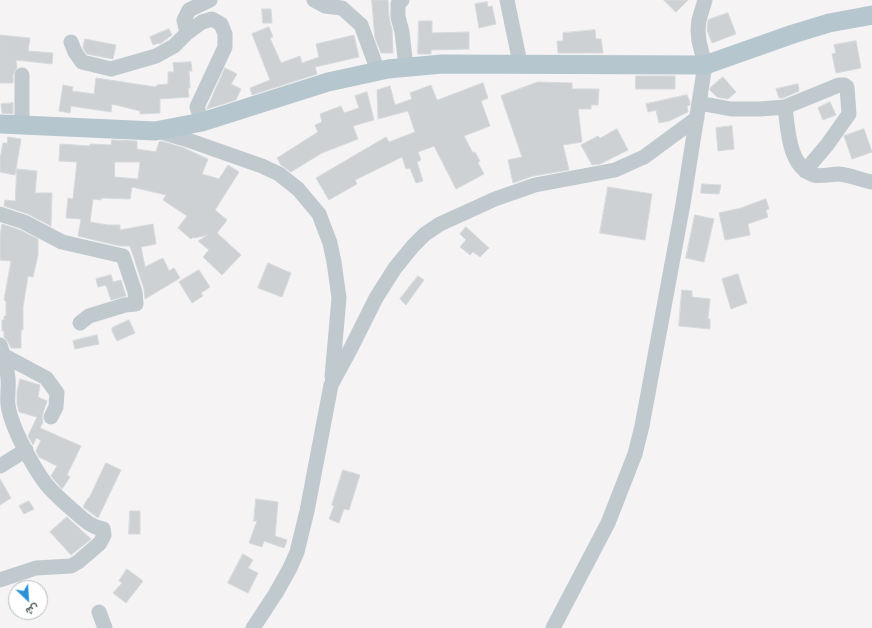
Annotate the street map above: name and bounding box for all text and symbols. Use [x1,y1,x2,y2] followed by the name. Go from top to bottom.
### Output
[8,580,48,620] north arrow
[24,601,42,619] text: ش

